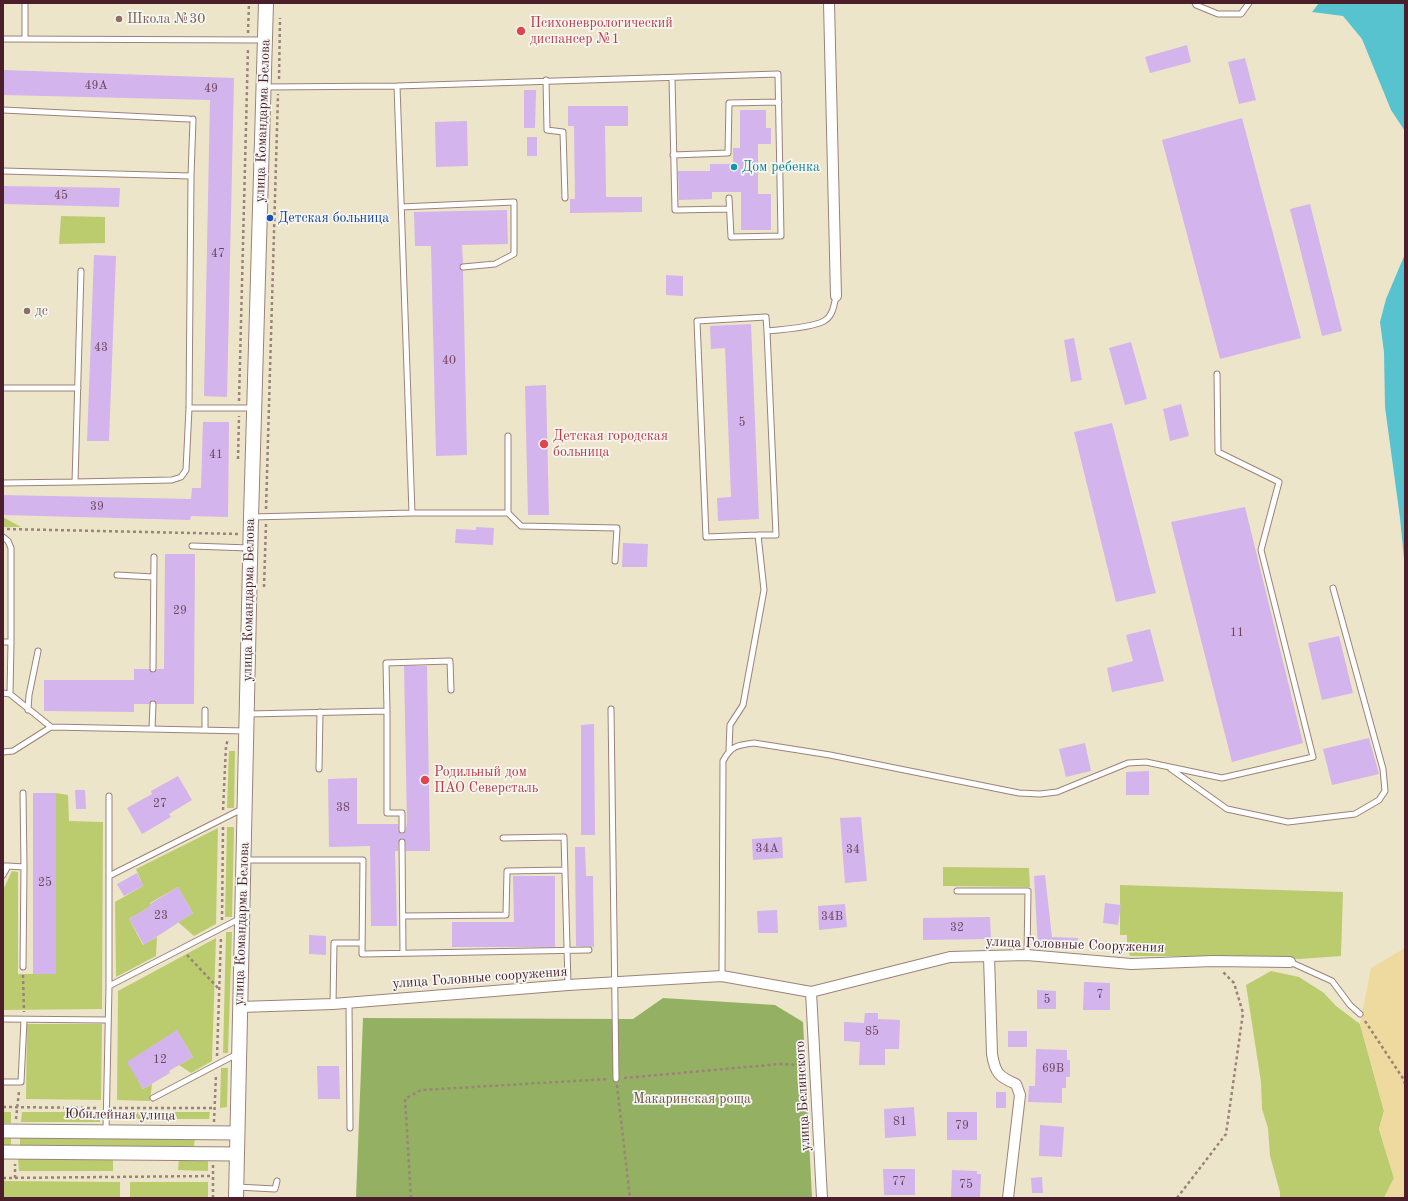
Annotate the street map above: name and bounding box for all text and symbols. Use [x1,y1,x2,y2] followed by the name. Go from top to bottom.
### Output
[127,11,205,27] place label: Школа №30
[114,14,124,24] marker: Школа №30
[530,15,673,48] place label: Психоневрологический диспансер №1
[515,25,527,37] marker: Психоневрологический диспансер №1
[252,39,274,203] street label: улица Командарма Белова
[84,79,108,93] house number: 49А
[204,82,218,96] house number: 49
[742,159,820,175] place label: Дом ребенка
[729,162,739,172] marker: Дом ребенка
[54,189,68,203] house number: 45
[278,210,389,226] place label: Детская больница
[265,213,275,223] marker: Детская больница
[211,247,225,261] house number: 47
[35,303,48,319] place label: дс
[22,306,32,316] marker: дс
[94,341,108,355] house number: 43
[442,354,456,368] house number: 40
[739,416,745,430] house number: 5
[553,428,668,460] place label: Детская городская больница
[538,438,550,450] marker: Детская городская больница
[209,448,223,462] house number: 41
[90,500,104,514] house number: 39
[239,518,259,682] street label: улица Командарма Белова
[173,604,187,618] house number: 29
[1230,626,1244,640] house number: 11
[434,764,538,796] place label: Родильный дом ПАО Северсталь
[419,774,431,786] marker: Родильный дом ПАО Северсталь
[153,797,167,811] house number: 27
[336,801,350,815] house number: 38
[231,842,253,1006] street label: улица Командарма Белова
[755,842,779,856] house number: 34А
[846,843,860,857] house number: 34
[38,876,52,890] house number: 25
[154,909,168,923] house number: 23
[821,910,843,924] house number: 34В
[950,921,964,935] house number: 32
[985,933,1165,957] street label: улица Головные Сооружения
[392,963,568,993] street label: улица Головные сооружения
[1097,988,1103,1002] house number: 7
[1044,993,1050,1007] house number: 5
[865,1025,879,1039] house number: 85
[792,1040,814,1152] street label: улица Белинского
[153,1053,167,1067] house number: 12
[1042,1062,1064,1076] house number: 69В
[633,1091,751,1107] park label: Макаринская роща
[64,1106,176,1124] street label: Юбилейная улица
[893,1115,907,1129] house number: 81
[955,1119,969,1133] house number: 79
[892,1175,906,1189] house number: 77
[959,1178,973,1192] house number: 75

